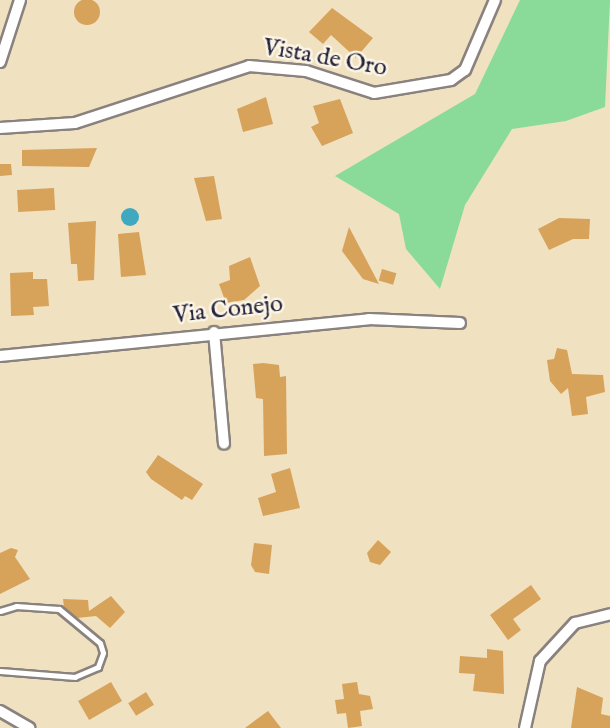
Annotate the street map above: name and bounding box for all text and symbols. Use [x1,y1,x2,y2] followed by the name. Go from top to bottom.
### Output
[261,33,389,83] street label: Vista de Oro
[172,290,284,330] street label: Via Conejo

